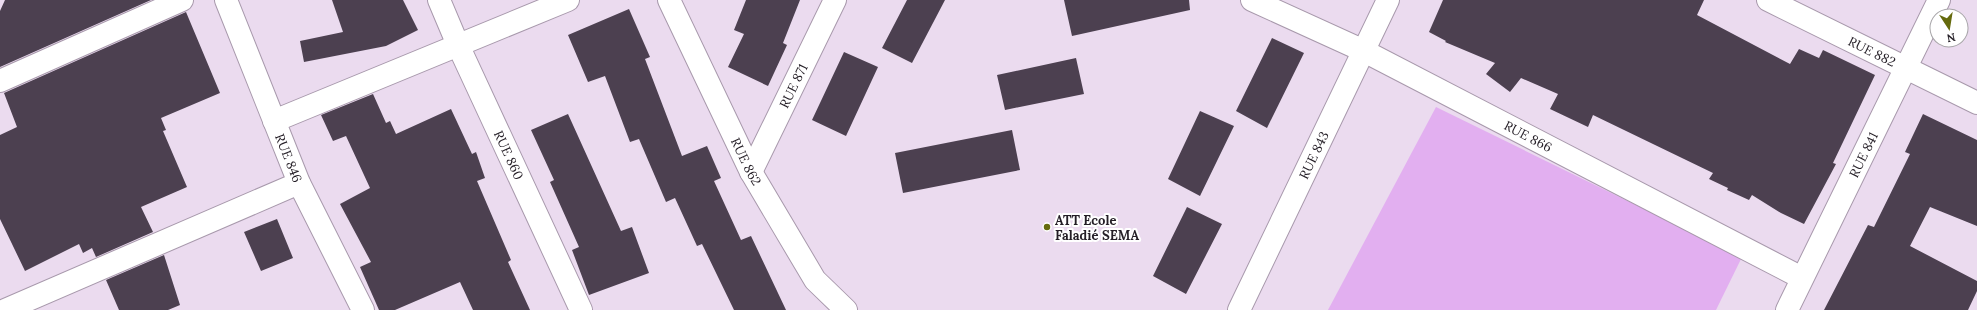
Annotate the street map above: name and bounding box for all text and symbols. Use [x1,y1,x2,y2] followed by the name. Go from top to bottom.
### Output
[1929,8,1969,48] north arrow
[1945,30,1957,46] text: N
[1845,32,1899,70] street label: RUE 882
[775,60,811,111] street label: RUE 871
[1501,117,1555,156] street label: RUE 866
[490,128,528,182] street label: RUE 860
[1295,128,1332,182] street label: RUE 843
[1845,129,1882,180] street label: RUE 841
[272,131,306,185] street label: RUE 846
[727,135,765,188] street label: RUE 862
[1055,212,1140,244] place label: ATT Ecole Faladié SEMA
[1042,222,1052,232] marker: ATT Ecole Faladié SEMA

